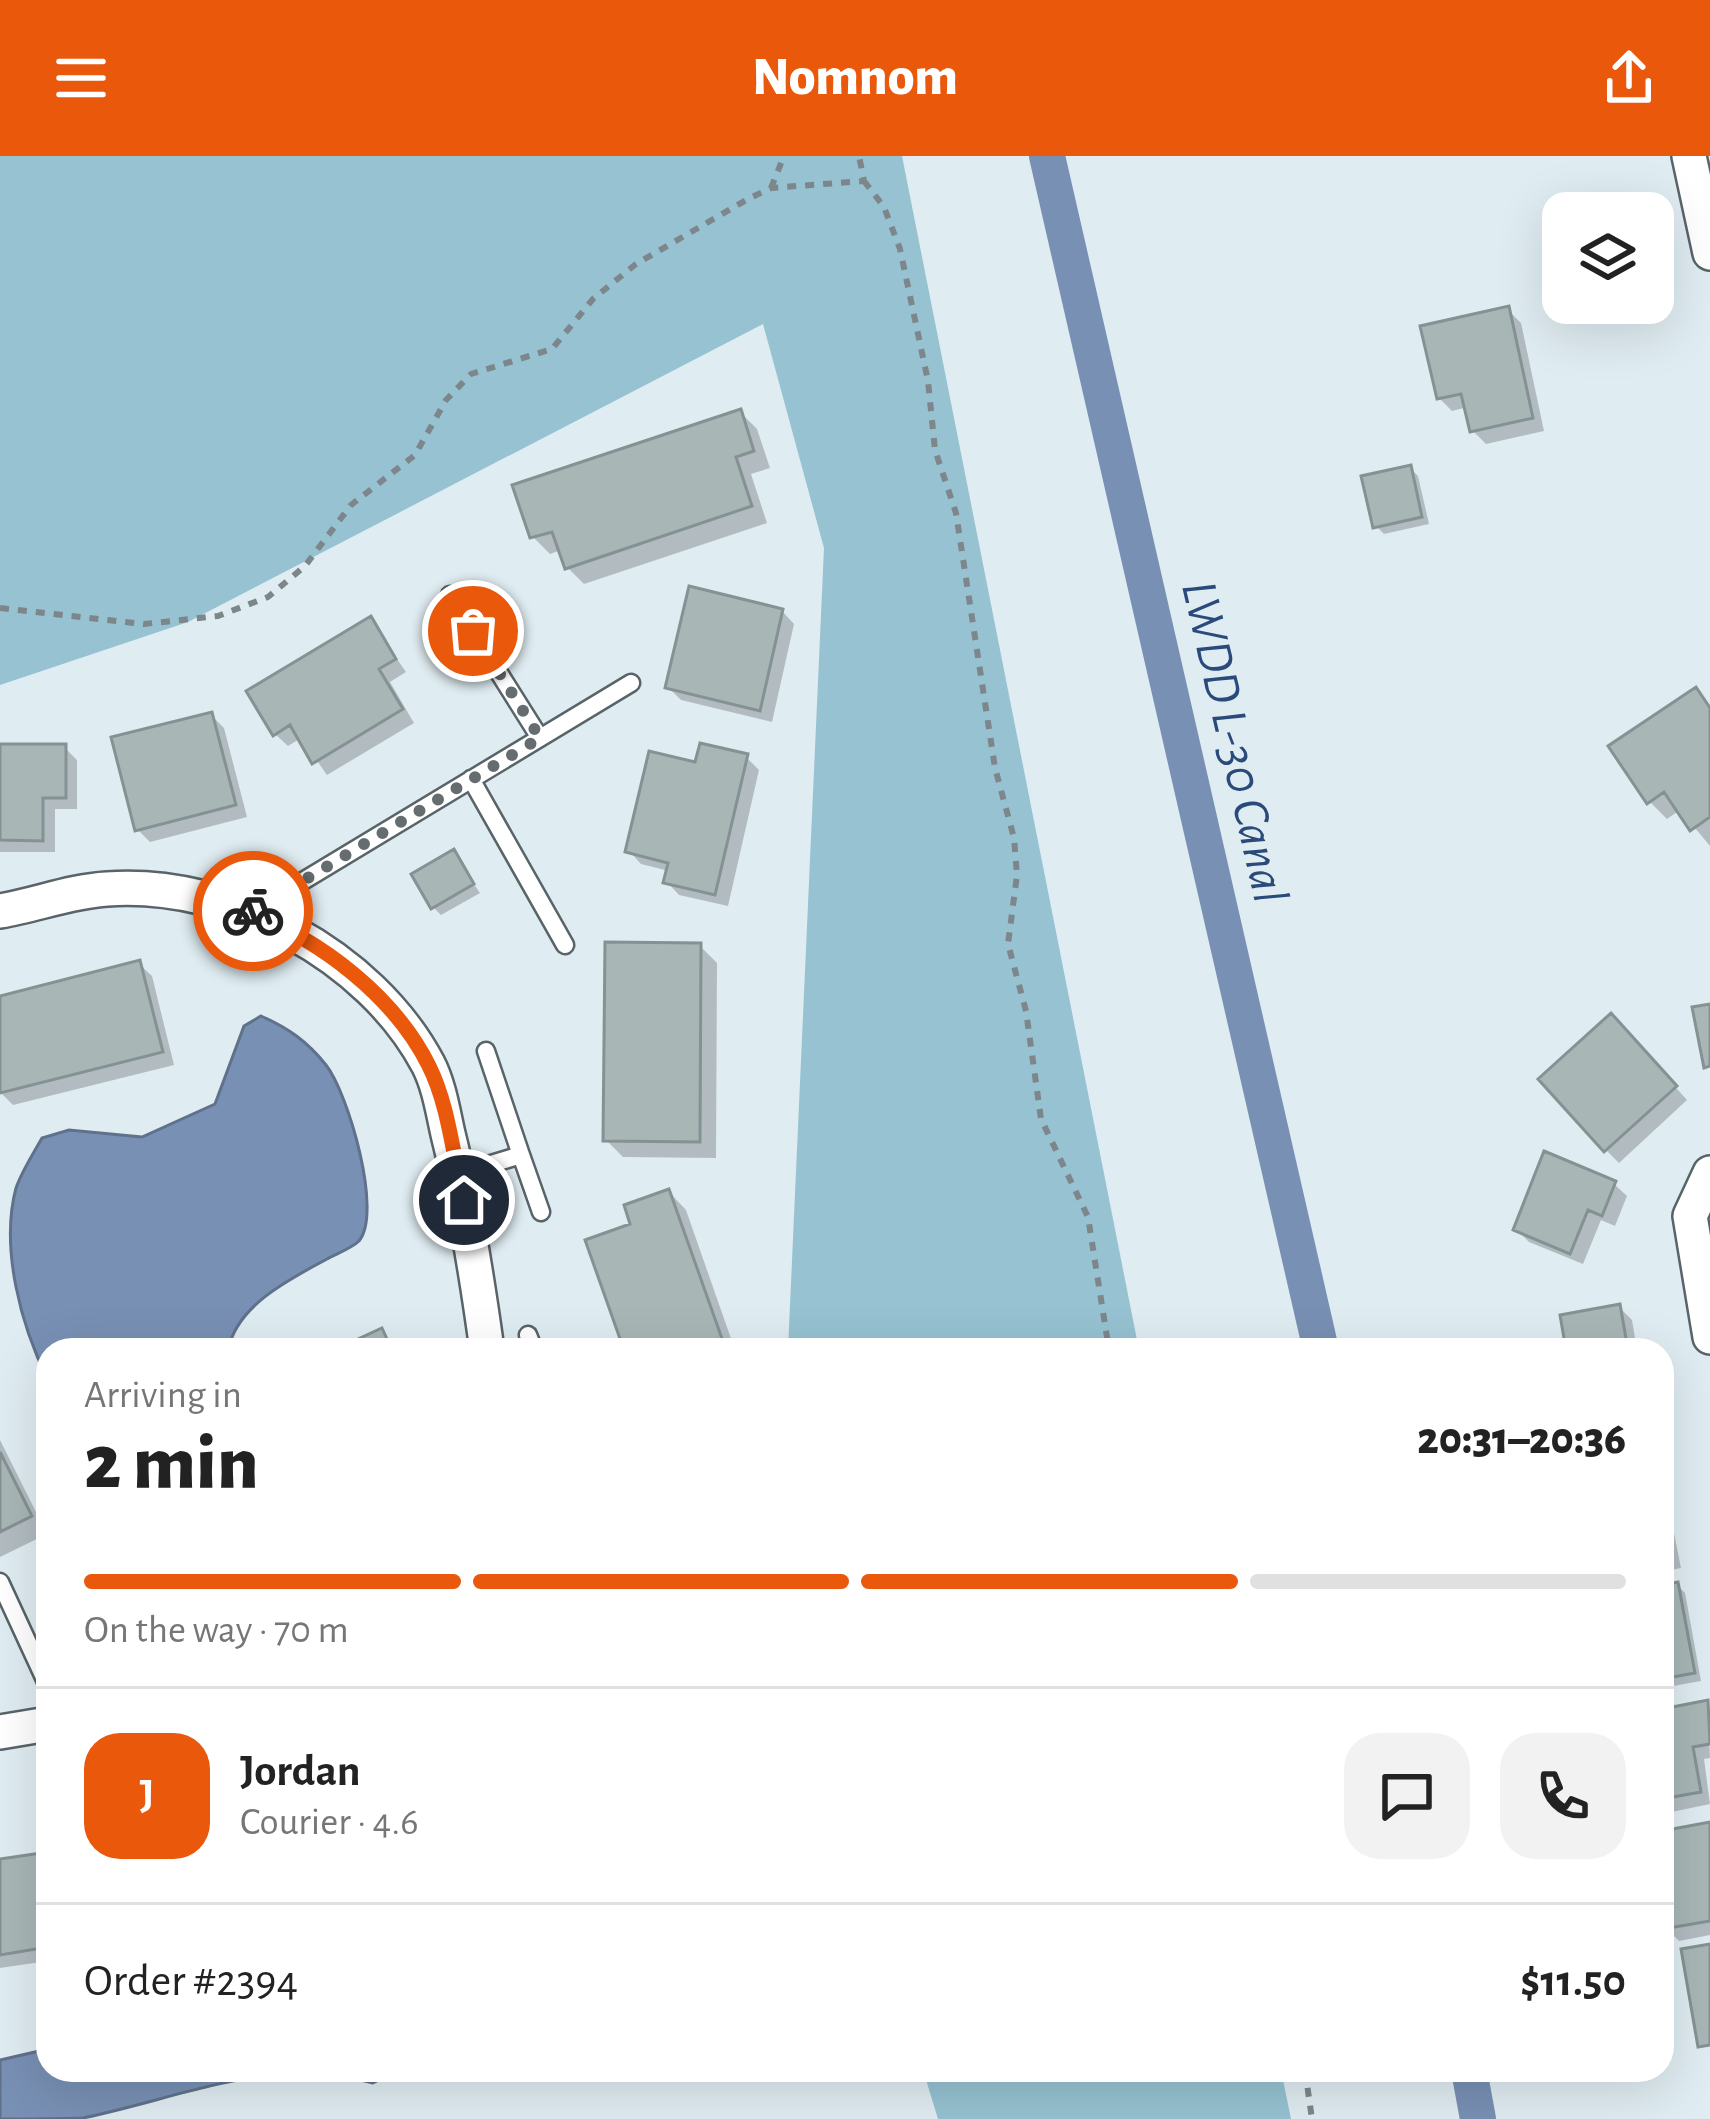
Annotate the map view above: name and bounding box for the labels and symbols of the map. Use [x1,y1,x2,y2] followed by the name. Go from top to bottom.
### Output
[1172,576,1296,908] water label: LWDD L-30 Canal
[422,580,524,682] pin
[193,851,313,971] courier
[413,1149,515,1251] pin

